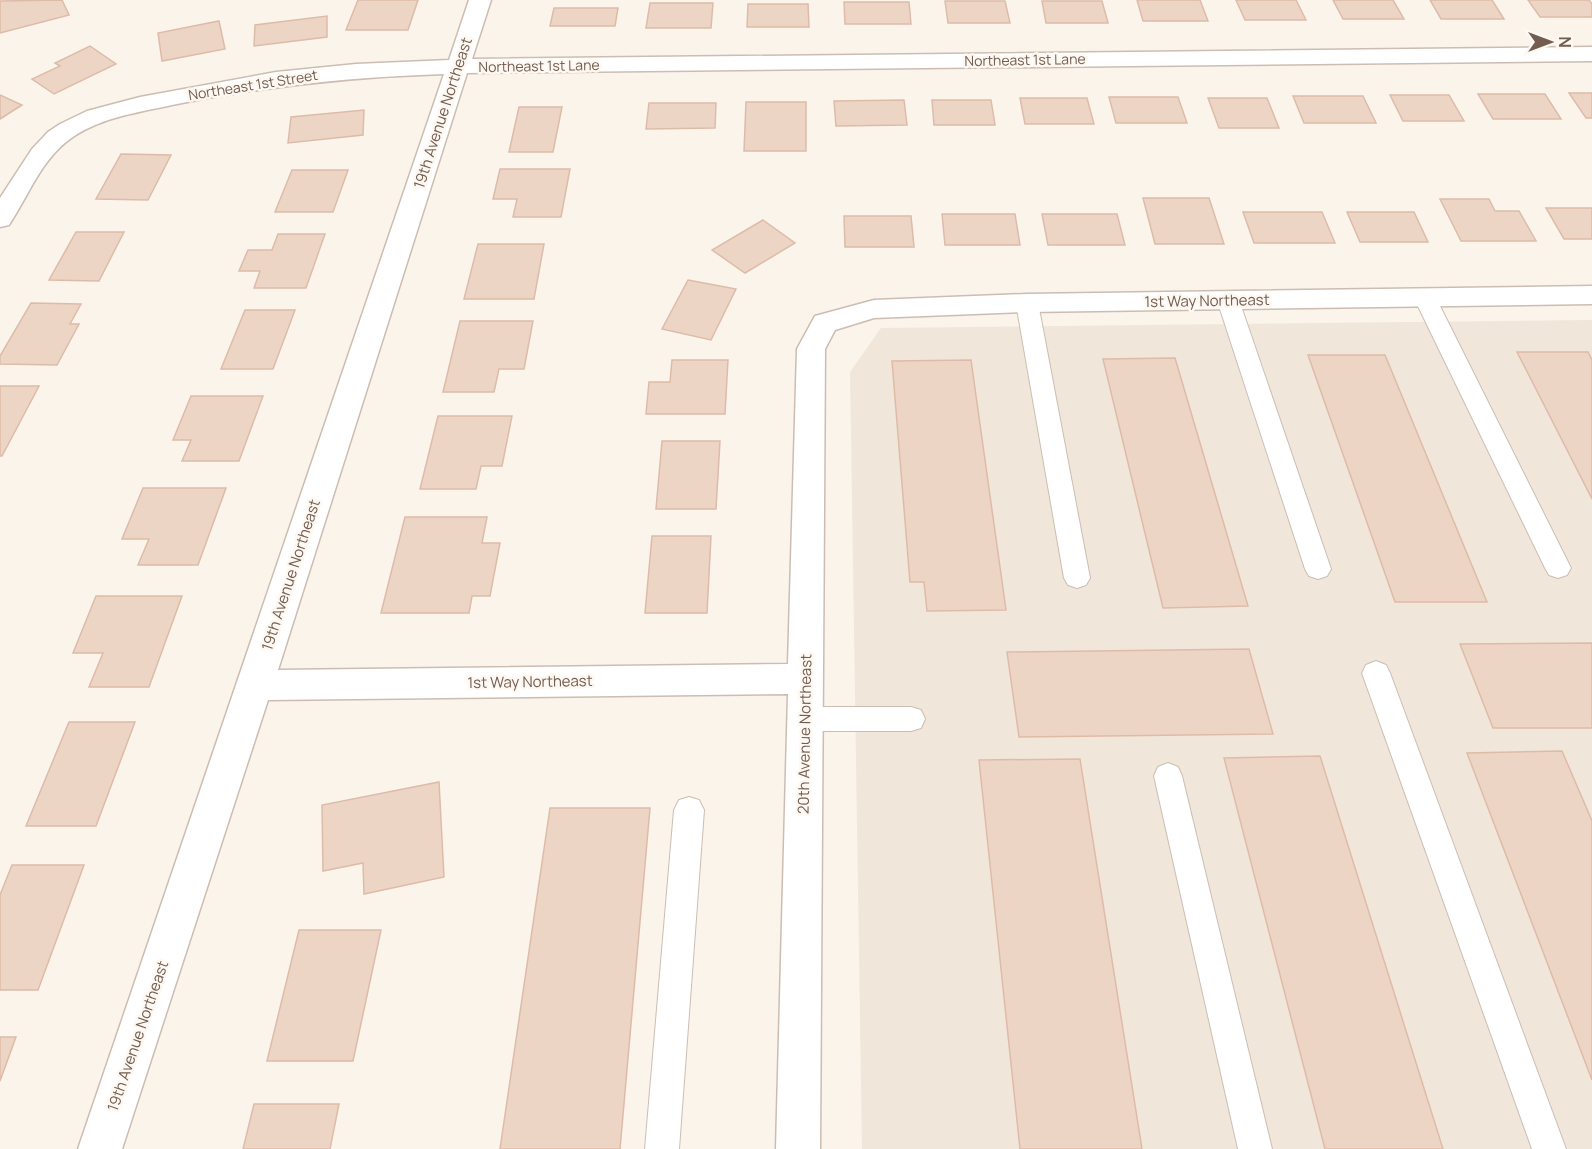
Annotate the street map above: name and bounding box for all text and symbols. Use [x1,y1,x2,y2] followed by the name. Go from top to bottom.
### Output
[1520,12,1580,72] north arrow
[408,35,477,191] street label: 19th Avenue Northeast
[1554,36,1576,48] text: N
[964,49,1086,70] street label: Northeast 1st Lane
[478,55,600,76] street label: Northeast 1st Lane
[187,65,319,104] street label: Northeast 1st Street
[1144,289,1270,312] street label: 1st Way Northeast
[256,497,325,653] street label: 19th Avenue Northeast
[793,654,816,814] street label: 20th Avenue Northeast
[467,670,593,693] street label: 1st Way Northeast
[102,958,173,1114] street label: 19th Avenue Northeast

